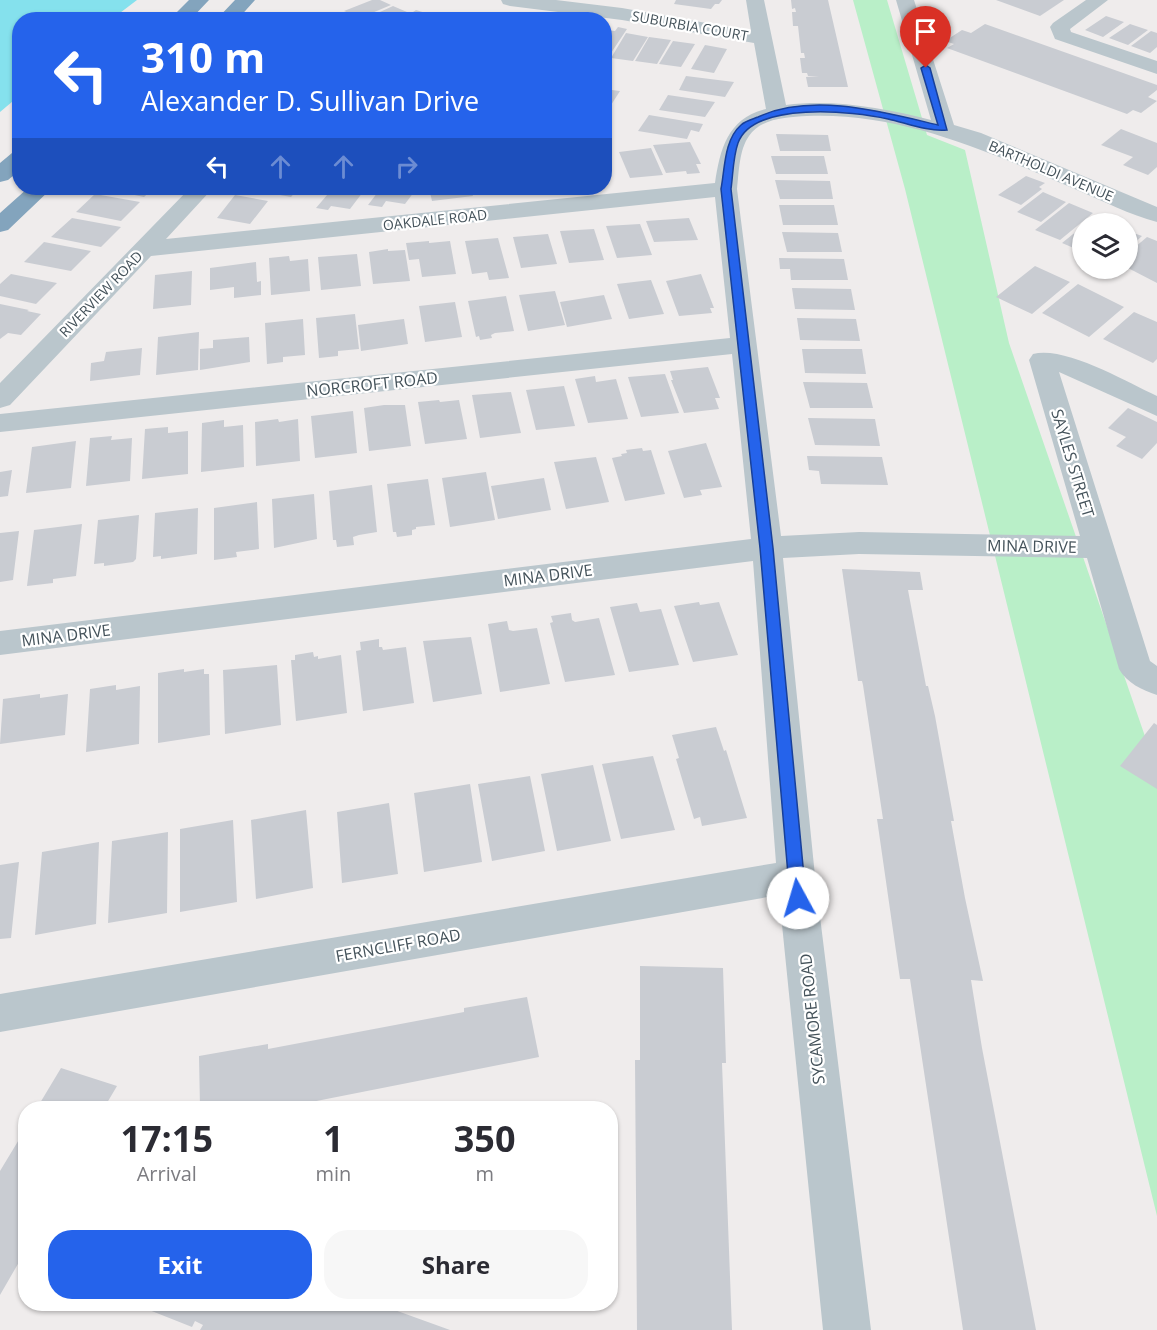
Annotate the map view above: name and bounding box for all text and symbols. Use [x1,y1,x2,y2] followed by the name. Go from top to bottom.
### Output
[631,6,750,45] street label: SUBURBIA COURT
[900,6,951,68] pin
[909,15,942,48] icon: arrive
[141,28,265,85] text: 310 m
[42,36,120,114] icon: left
[141,82,479,119] text: Alexander D. Sullivan Drive
[986,136,1117,205] street label: BARTHOLDI AVENUE
[201,150,234,183] icon: left
[264,150,297,183] icon: ahead
[327,150,360,183] icon: ahead
[390,150,423,183] icon: right
[382,205,488,234] street label: OAKDALE ROAD
[1072,213,1138,279] map controls
[1072,213,1138,279] button: layers
[55,247,147,341] street label: RIVERVIEW ROAD
[305,366,439,402] street label: NORCROFT ROAD
[1046,406,1100,520] street label: SAYLES STREET
[987,534,1077,558] street label: MINA DRIVE
[502,559,594,591] street label: MINA DRIVE
[20,619,112,651] street label: MINA DRIVE
[766,866,830,930] position arrow
[334,923,462,967] street label: FERNCLIFF ROAD
[794,952,830,1086] street label: SYCAMORE ROAD
[120,1114,213,1163] text: 17:15
[323,1114,344,1163] text: 1
[454,1114,516,1163] text: 350
[137,1160,197,1187] text: Arrival
[315,1160,351,1187] text: min
[475,1160,494,1187] text: m
[48,1230,312,1299] button: Exit
[324,1230,588,1299] button: Share

